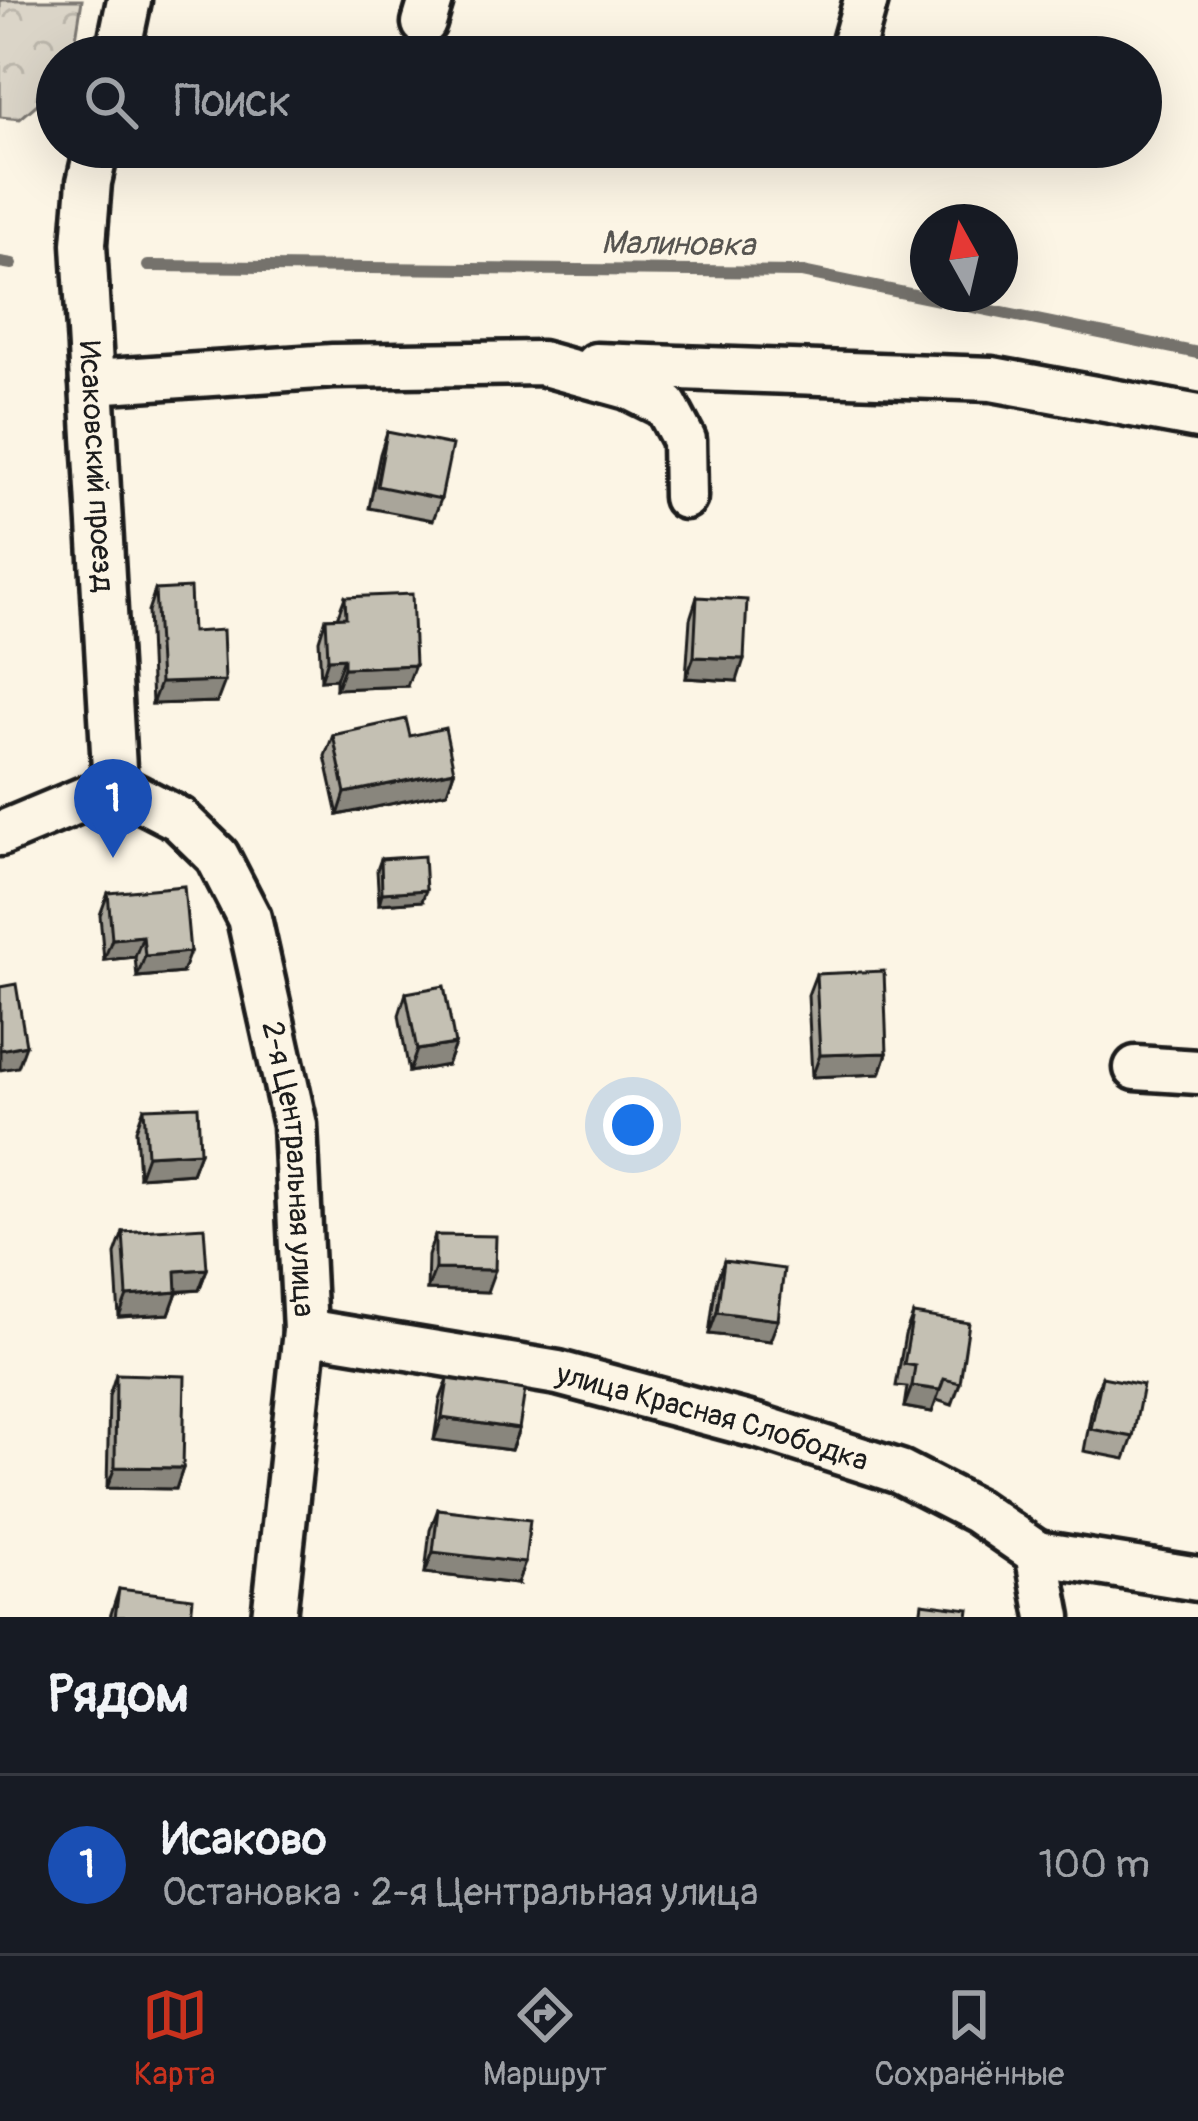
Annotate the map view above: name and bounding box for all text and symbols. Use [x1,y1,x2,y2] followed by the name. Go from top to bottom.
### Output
[36,36,1162,168] search box
[78,69,144,135] icon: search
[174,74,291,130] text: Поиск
[910,204,1018,312] north arrow
[601,222,757,266] water label: Малиновка
[71,340,122,593] street label: Исаковский проезд
[74,759,152,858] pin: 1
[254,1017,323,1318] street label: 2-я Центральная улица
[603,1095,663,1155] your location
[551,1355,873,1479] street label: улица Красная Слободка
[48,1663,189,1727] text: Рядом
[162,1812,326,1868] text: Исаково
[79,1840,95,1889] text: 1
[1038,1840,1150,1889] text: 100 m
[162,1868,758,1917] text: Остановка · 2-я Центральная улица
[134,1982,215,2095] tab: Карта
[483,1982,607,2095] tab: Маршрут
[874,1982,1064,2095] tab: Сохранённые

